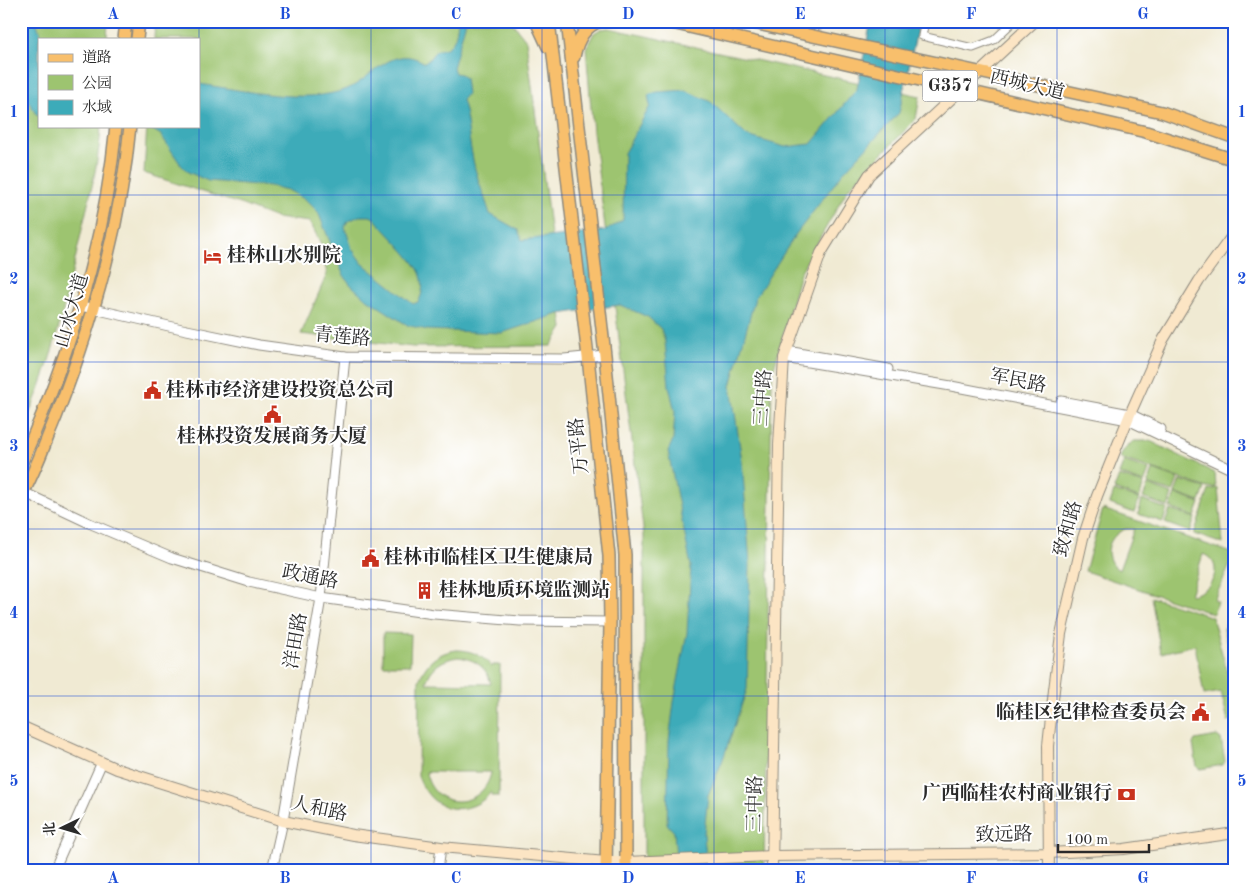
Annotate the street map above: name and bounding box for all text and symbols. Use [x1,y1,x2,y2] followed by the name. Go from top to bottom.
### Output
[107,7,119,23] text: A
[279,7,291,23] text: B
[451,7,461,23] text: C
[622,7,634,23] text: D
[794,7,806,23] text: E
[966,7,977,23] text: F
[1137,7,1149,23] text: G
[38,38,200,128] legend
[82,49,112,66] text: 道路
[988,65,1067,104] street label: 西城大道
[922,70,978,102] road number: G357
[82,75,112,92] text: 公园
[82,99,112,116] text: 水域
[9,105,19,121] text: 1
[1237,105,1247,121] text: 1
[227,244,341,266] place label: 桂林山水别院
[203,246,223,266] hotel icon: 桂林山水别院
[51,271,93,350] street label: 山水大道
[9,272,19,288] text: 2
[1237,272,1247,288] text: 2
[313,324,371,350] street label: 青莲路
[988,364,1048,397] street label: 军民路
[751,369,775,427] street label: 三中路
[166,379,394,401] place label: 桂林市经济建设投资总公司
[142,381,162,401] public building icon: 桂林市经济建设投资总公司
[262,404,282,424] public building icon: 桂林投资发展商务大厦
[566,417,592,476] street label: 万平路
[177,425,367,447] place label: 桂林投资发展商务大厦
[9,439,19,455] text: 3
[1237,439,1247,455] text: 3
[1050,498,1086,559] street label: 致和路
[384,546,593,568] place label: 桂林市临桂区卫生健康局
[360,548,380,568] public building icon: 桂林市临桂区卫生健康局
[280,561,340,593] street label: 政通路
[439,579,610,601] place label: 桂林地质环境监测站
[415,581,435,601] building icon: 桂林地质环境监测站
[9,606,19,622] text: 4
[1237,606,1247,622] text: 4
[281,611,311,671] street label: 洋田路
[996,701,1186,723] place label: 临桂区纪律检查委员会
[1190,703,1210,723] public building icon: 临桂区纪律检查委员会
[9,774,19,790] text: 5
[1237,774,1247,790] text: 5
[744,775,766,833] street label: 三中路
[922,782,1112,804] place label: 广西临桂农村商业银行
[1116,784,1136,804] bank icon: 广西临桂农村商业银行
[289,793,349,825] street label: 人和路
[38,804,88,854] north arrow
[41,821,58,837] text: 北
[1058,821,1150,853] scale bar
[975,824,1033,846] street label: 致远路
[1066,833,1108,848] text: 100 m
[107,871,119,887] text: A
[279,871,291,887] text: B
[451,871,461,887] text: C
[622,871,634,887] text: D
[794,871,806,887] text: E
[966,871,977,887] text: F
[1137,871,1149,887] text: G

